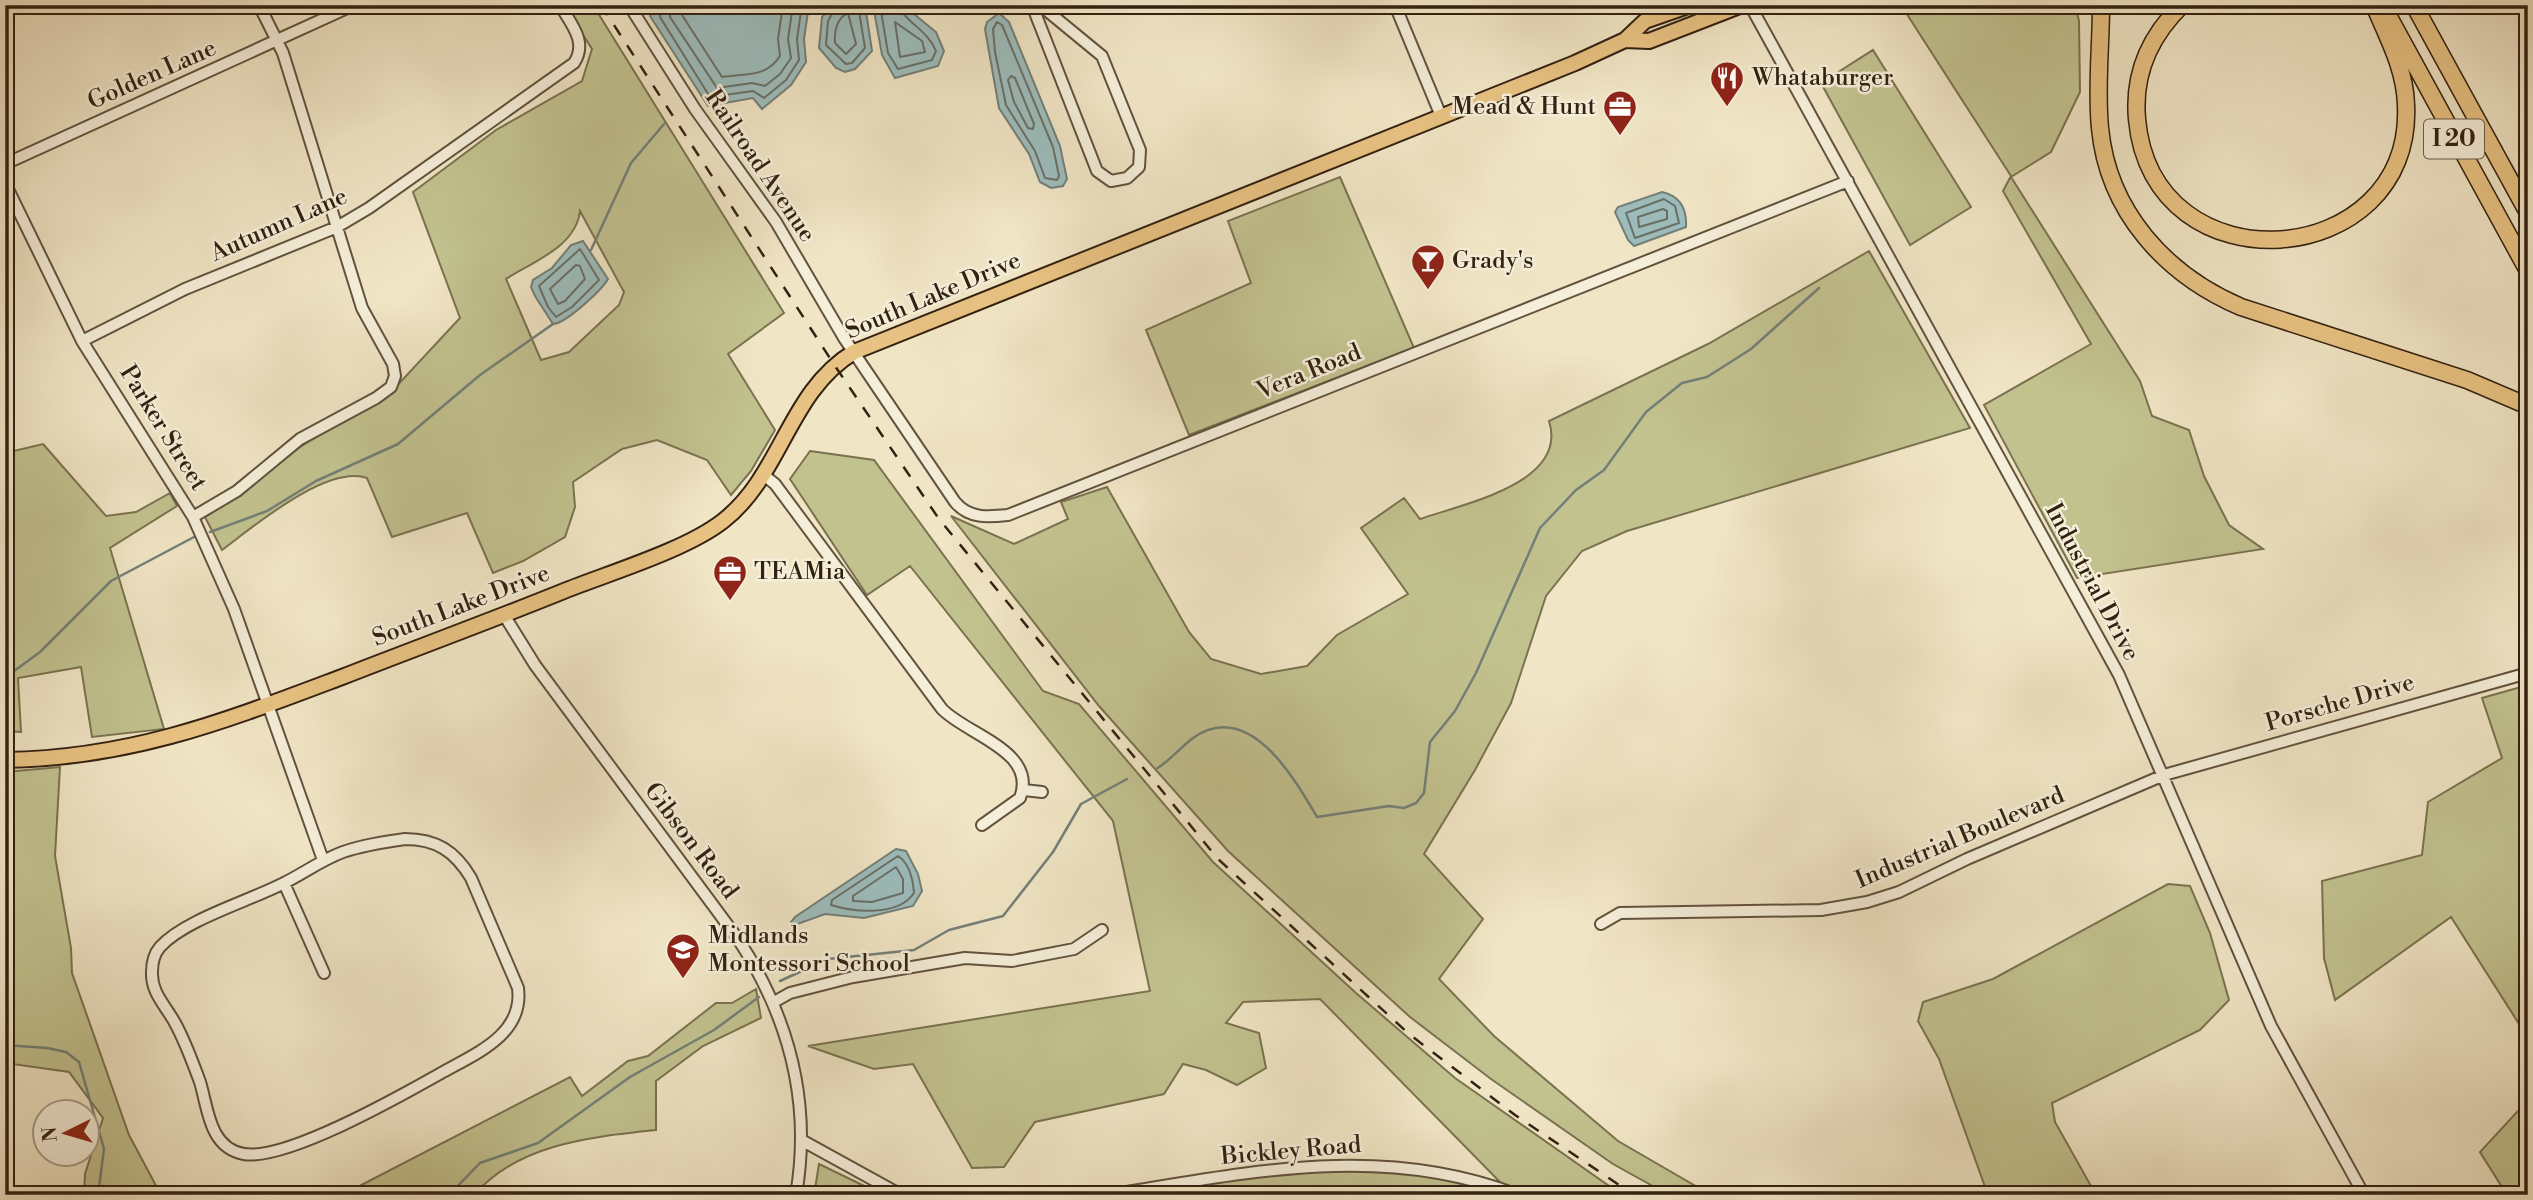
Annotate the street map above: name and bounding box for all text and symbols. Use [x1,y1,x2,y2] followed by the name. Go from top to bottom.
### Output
[83,33,221,117] street label: Golden Lane
[1708,59,1746,108] restaurant icon: Whataburger
[1751,63,1893,93] place label: Whataburger
[698,84,822,248] street label: Railroad Avenue
[1601,88,1639,137] office icon: Mead & Hunt
[1452,92,1597,122] place label: Mead & Hunt
[2424,120,2484,158] road number: I 20
[205,181,352,269] street label: Autumn Lane
[1409,242,1447,291] bar icon: Grady's
[841,246,1025,346] street label: South Lake Drive
[1452,246,1534,276] place label: Grady's
[1251,337,1366,407] street label: Vera Road
[113,360,214,497] street label: Parker Street
[2038,498,2146,666] street label: Industrial Drive
[711,553,749,602] office icon: TEAMia
[754,557,846,587] place label: TEAMia
[368,558,554,654] street label: South Lake Drive
[2262,667,2418,739] street label: Porsche Drive
[637,777,745,905] street label: Gibson Road
[1851,780,2069,896] street label: Industrial Boulevard
[708,921,910,979] place label: Midlands Montessori School
[664,931,702,980] school or university icon: Midlands Montessori School
[32,1098,102,1168] north arrow
[37,1126,63,1143] text: N
[1219,1130,1363,1172] street label: Bickley Road

